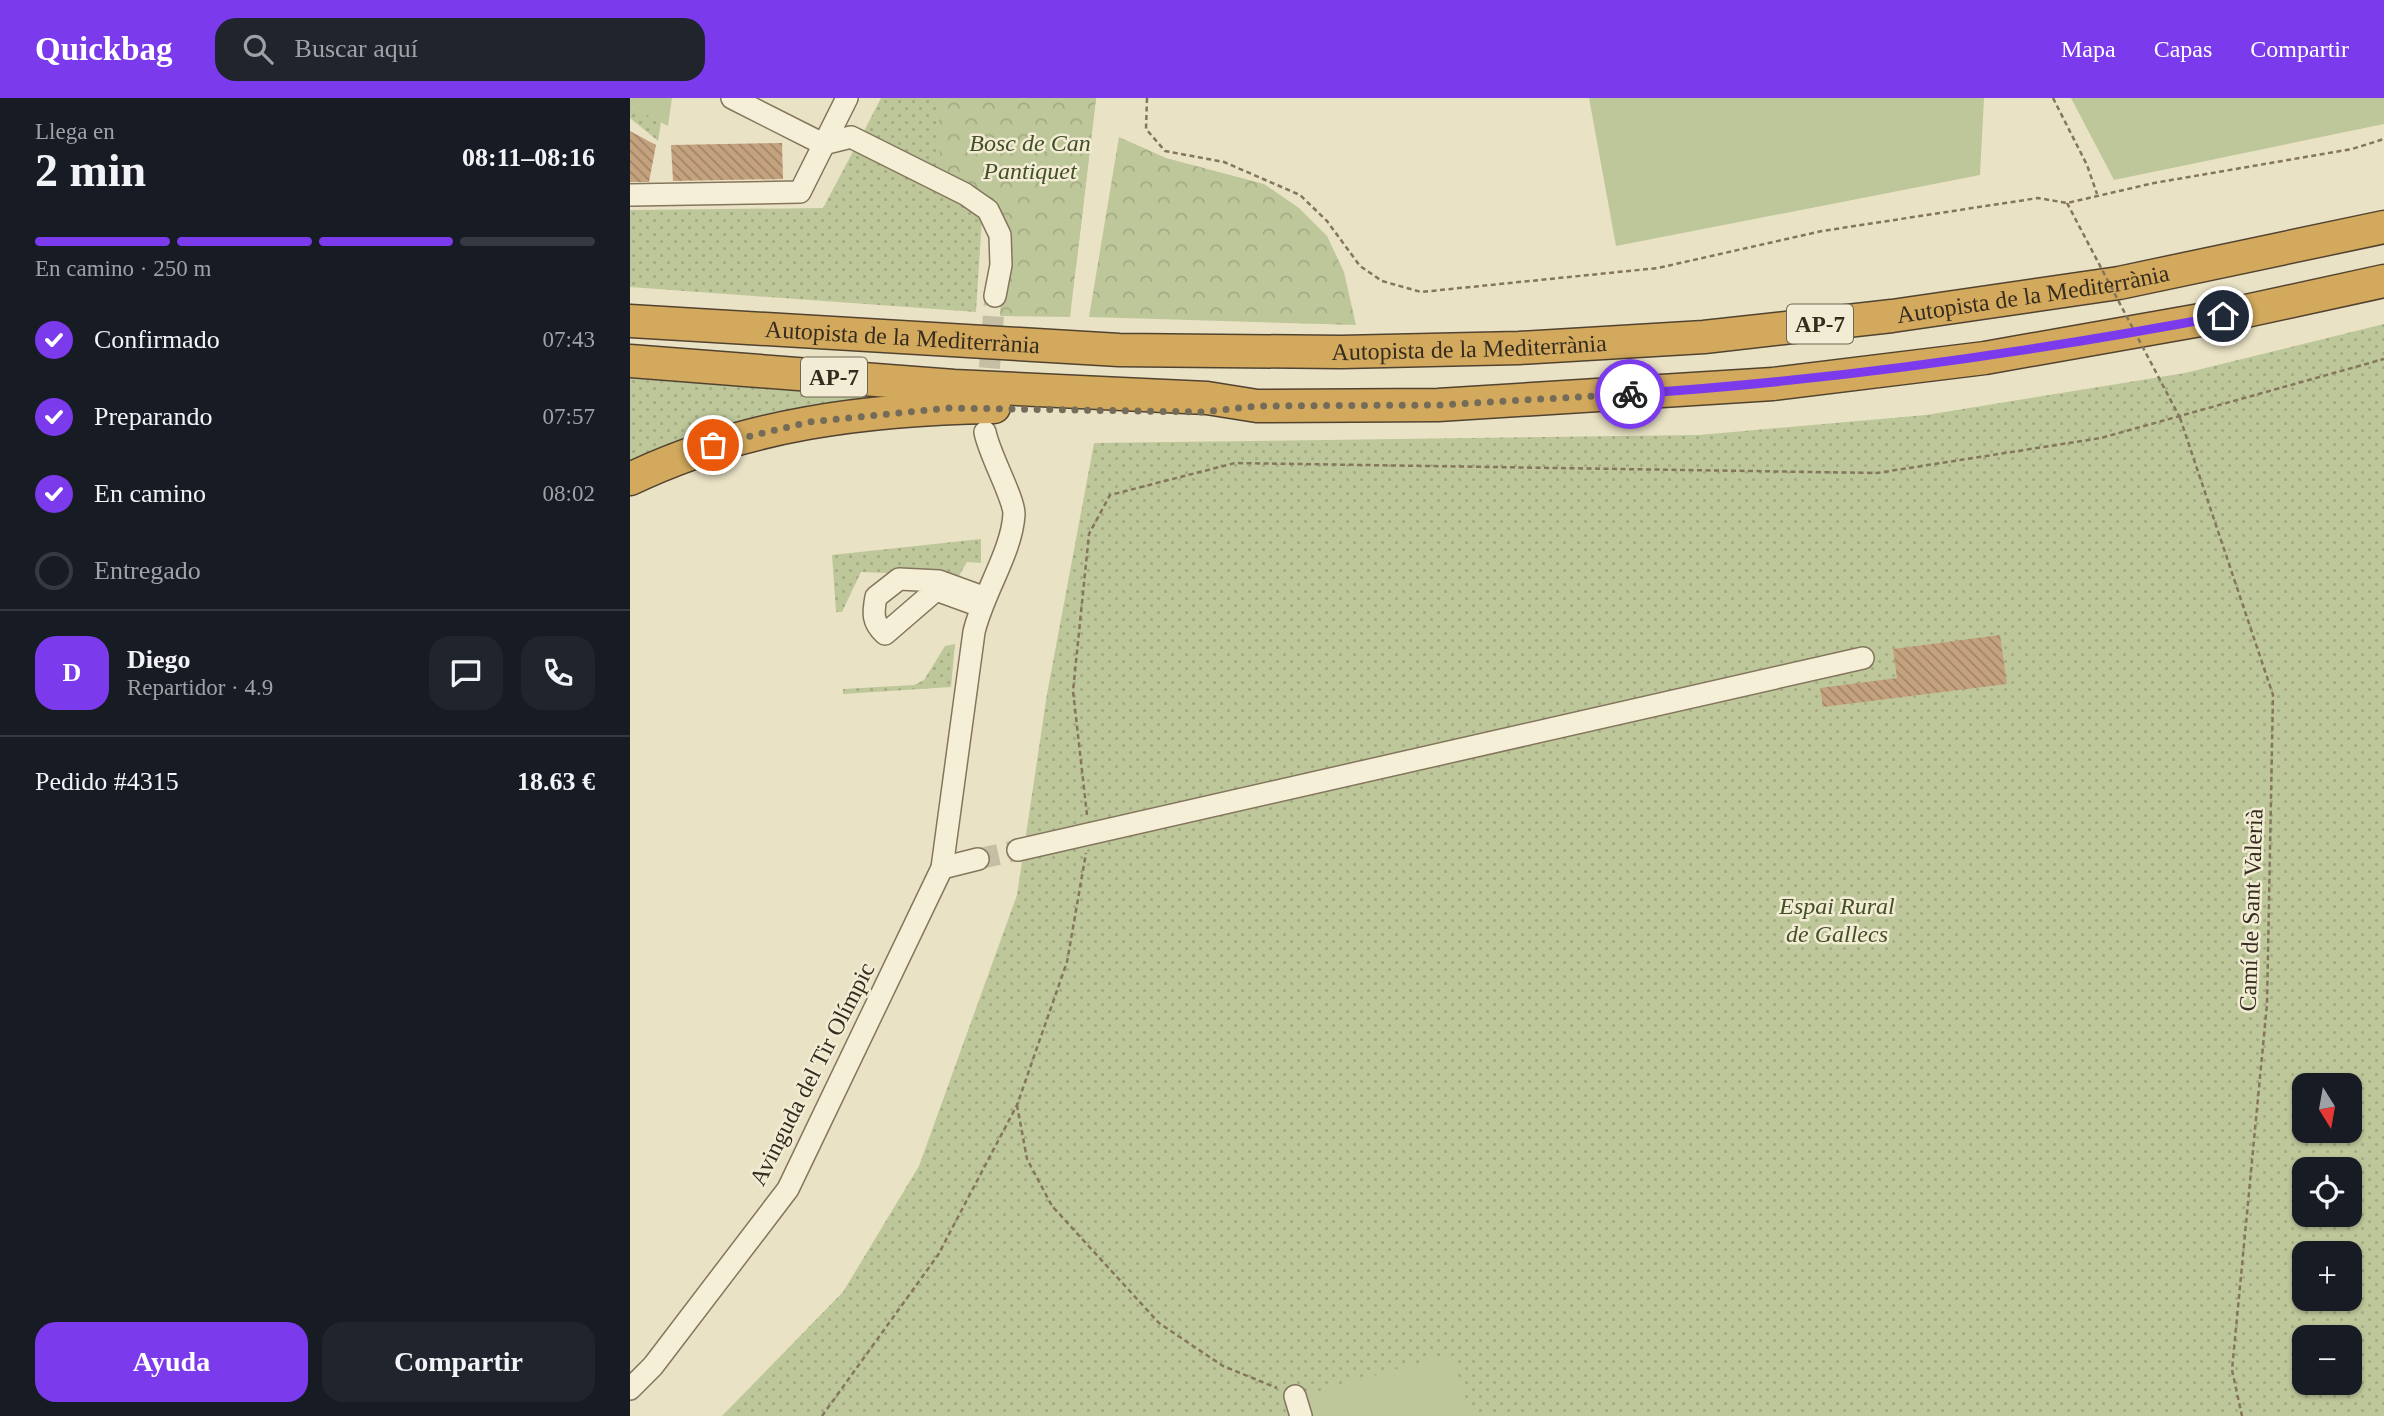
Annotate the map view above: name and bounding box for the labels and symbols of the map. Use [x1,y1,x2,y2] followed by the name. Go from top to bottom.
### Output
[969,130,1091,184] park label: Bosc de Can Pantiquet
[1895,260,2172,328] street label: Autopista de la Mediterrània
[2193,286,2253,346] pin
[1787,304,1853,344] road number: AP-7
[764,316,1041,358] street label: Autopista de la Mediterrània
[1331,330,1608,365] street label: Autopista de la Mediterrània
[801,358,867,396] road number: AP-7
[1595,359,1665,429] courier
[683,415,743,475] pin
[2234,808,2268,1012] street label: Camí de Sant Valerià
[1778,893,1895,947] park label: Espai Rural de Gallecs
[744,958,880,1190] street label: Avinguda del Tir Olímpic
[2292,1073,2362,1143] north arrow

